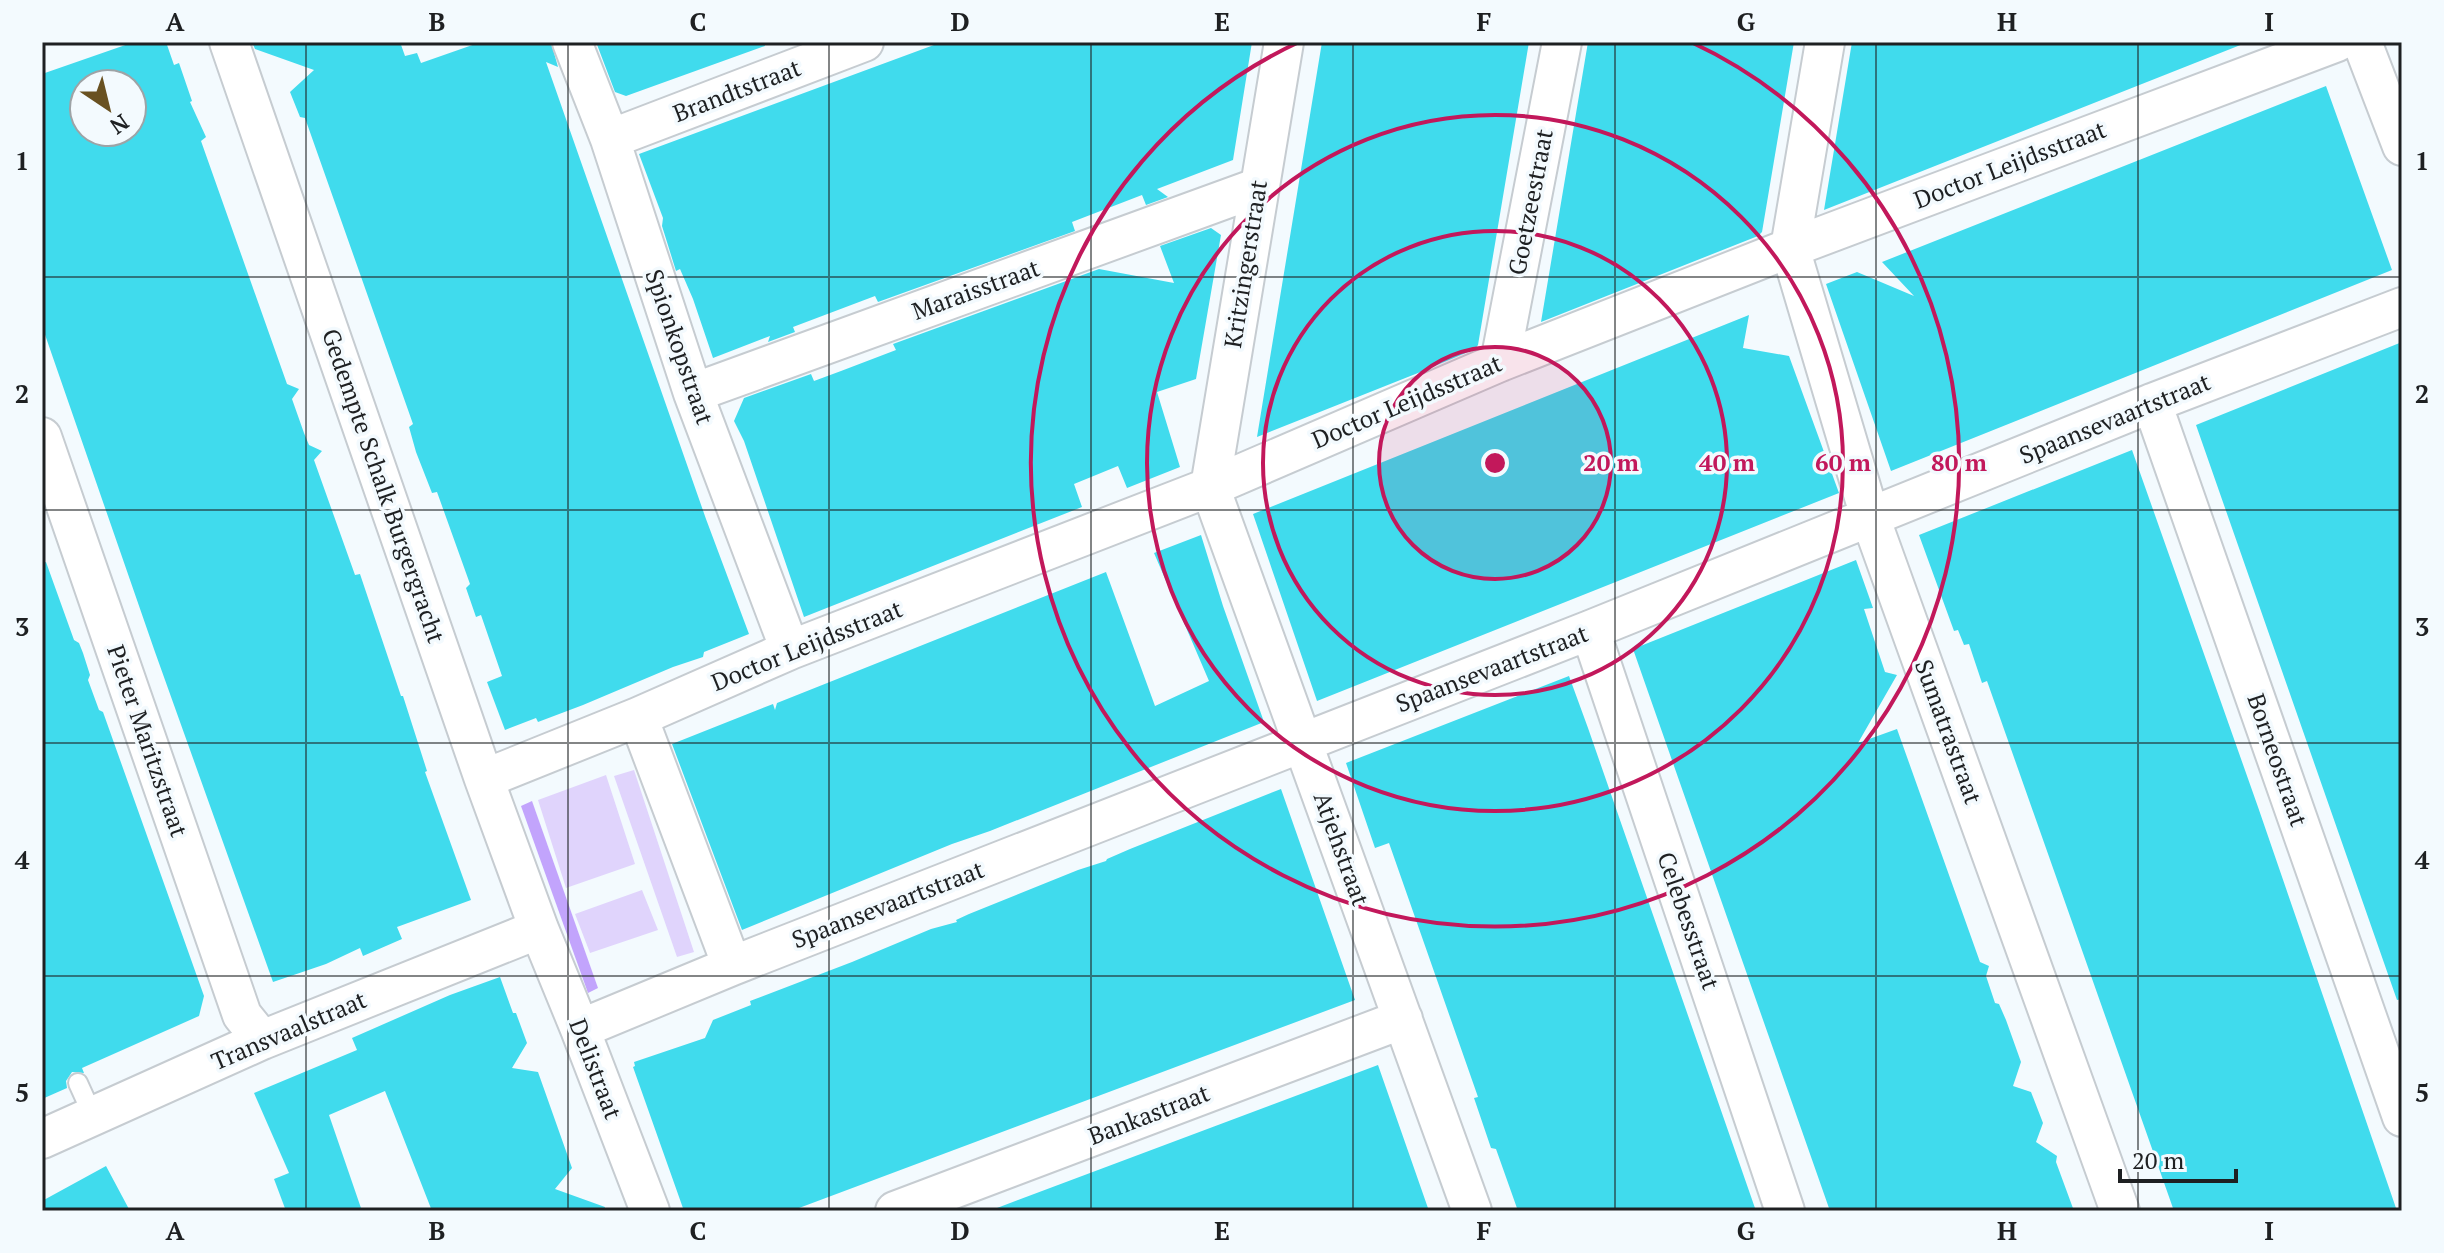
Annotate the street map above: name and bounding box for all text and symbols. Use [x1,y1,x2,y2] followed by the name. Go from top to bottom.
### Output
[166,4,185,38] text: A
[429,4,445,38] text: B
[690,4,706,38] text: C
[950,4,970,38] text: D
[1214,4,1230,38] text: E
[1477,4,1492,38] text: F
[1737,4,1756,38] text: G
[1997,4,2017,38] text: H
[2264,4,2274,38] text: I
[668,51,805,129] street label: Brandtstraat
[68,68,148,148] north arrow
[104,108,135,142] text: N
[1909,113,2110,215] street label: Doctor Leijdsstraat
[1500,126,1560,277] street label: Goetzeestraat
[15,143,29,177] text: 1
[2415,143,2429,177] text: 1
[1216,178,1274,350] street label: Kritzingerstraat
[907,251,1044,327] street label: Maraisstraat
[638,265,721,428] street label: Spionkopstraat
[315,324,453,647] street label: Gedempte Schalk Burgergracht
[1307,347,1507,456] street label: Doctor Leijdsstraat
[2014,365,2215,471] street label: Spaansevaartstraat
[15,376,29,410] text: 2
[2415,376,2429,410] text: 2
[1583,446,1639,478] text: 20 m
[1699,446,1755,478] text: 40 m
[1815,446,1871,478] text: 60 m
[1931,446,1987,478] text: 80 m
[1481,449,1509,477] centre of rings
[706,592,907,698] street label: Doctor Leijdsstraat
[15,609,29,643] text: 3
[2415,609,2429,643] text: 3
[1391,617,1592,719] street label: Spaansevaartstraat
[100,640,196,841] street label: Pieter Maritzstraat
[1908,655,1990,808] street label: Sumatrastraat
[2240,689,2316,830] street label: Borneostraat
[1307,787,1377,910] street label: Atjehstraat
[15,842,30,876] text: 4
[2415,842,2430,876] text: 4
[1650,848,1727,994] street label: Celebesstraat
[787,853,988,955] street label: Spaansevaartstraat
[206,983,371,1077] street label: Transvaalstraat
[562,1014,630,1124] street label: Delistraat
[15,1075,29,1109] text: 5
[2415,1075,2429,1109] text: 5
[1083,1076,1214,1152] street label: Bankastraat
[2120,1133,2236,1183] scale bar
[2132,1144,2184,1176] text: 20 m
[166,1213,185,1247] text: A
[429,1213,445,1247] text: B
[690,1213,706,1247] text: C
[950,1213,970,1247] text: D
[1214,1213,1230,1247] text: E
[1477,1213,1492,1247] text: F
[1737,1213,1756,1247] text: G
[1997,1213,2017,1247] text: H
[2264,1213,2274,1247] text: I

